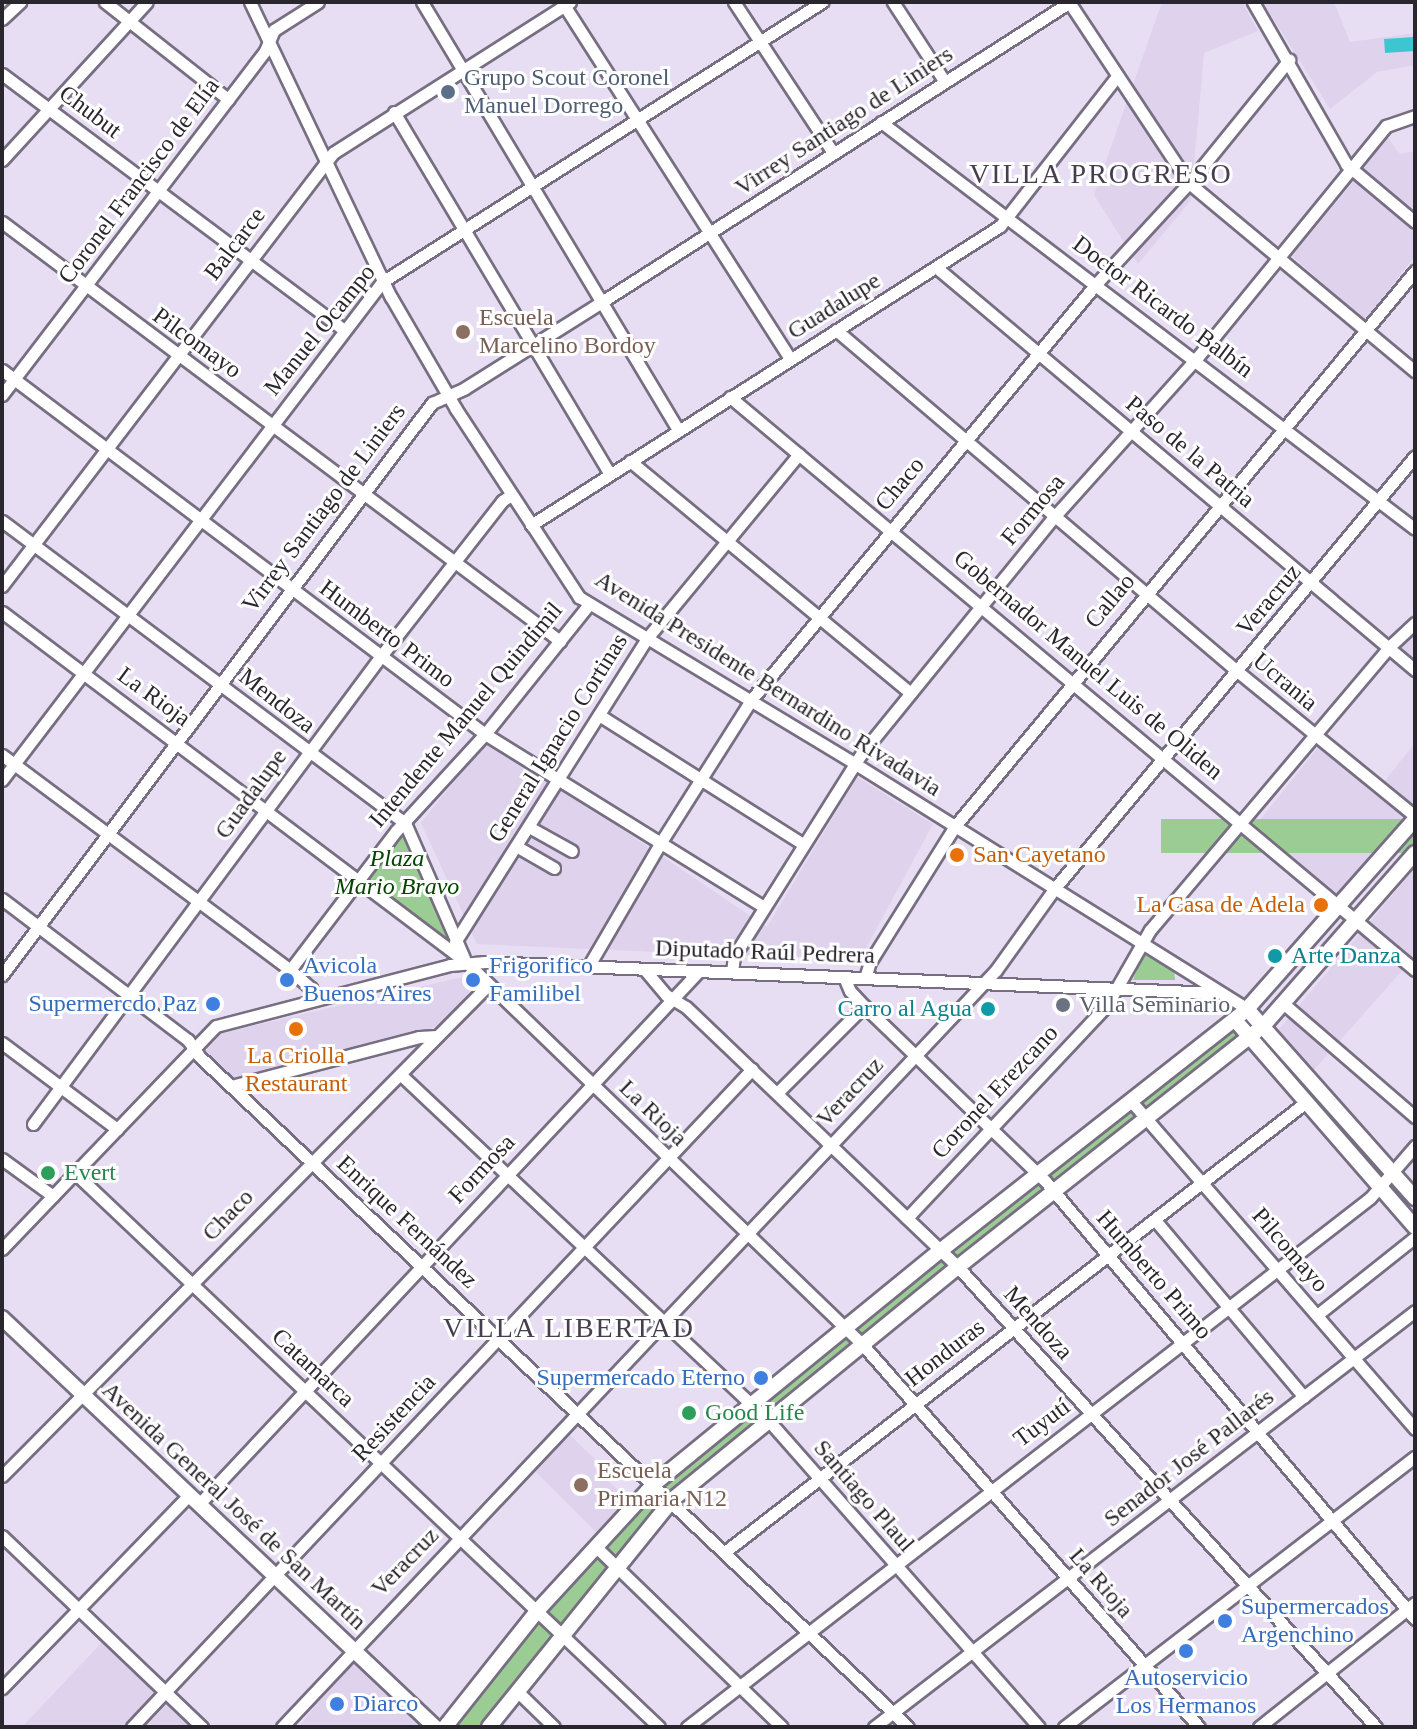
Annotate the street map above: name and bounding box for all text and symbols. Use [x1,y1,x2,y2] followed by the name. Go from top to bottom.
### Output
[730,40,958,202] street label: Virrey Santiago de Liniers
[464,64,669,120] place label: Grupo Scout Coronel Manuel Dorrego
[52,73,226,289] street label: Coronel Francisco de Elía
[53,79,127,145] street label: Chubut
[439,83,457,101] marker: Grupo Scout Coronel Manuel Dorrego
[968,157,1234,191] district label: VILLA PROGRESO
[198,202,272,286] street label: Balcarce
[1067,230,1259,384] street label: Doctor Ricardo Balbín
[258,259,382,401] street label: Manuel Ocampo
[782,266,886,346] street label: Guadalupe
[147,301,247,385] street label: Pilcomayo
[479,304,656,360] place label: Escuela Marcelino Bordoy
[454,323,472,341] marker: Escuela Marcelino Bordoy
[1120,390,1260,514] street label: Paso de la Patria
[236,398,412,618] street label: Virrey Santiago de Liniers
[869,451,931,517] street label: Chaco
[995,469,1071,551] street label: Formosa
[948,544,1228,786] street label: Gobernador Manuel Luis de Oliden
[1231,558,1307,642] street label: Veracruz
[590,565,946,803] street label: Avenida Presidente Bernardino Rivadavia
[1079,568,1141,634] street label: Callao
[314,574,460,694] street label: Humberto Primo
[363,596,569,834] street label: Intendente Manuel Quindimil
[482,628,634,848] street label: General Ignacio Cortinas
[1247,647,1323,717] street label: Ucrania
[112,661,196,733] street label: La Rioja
[233,662,321,740] street label: Mendoza
[209,743,293,845] street label: Guadalupe
[973,841,1106,869] place label: San Cayetano
[335,845,459,901] park label: Plaza Mario Bravo
[948,846,966,864] marker: San Cayetano
[1135,891,1305,919] place label: La Casa de Adela
[1312,896,1330,914] marker: La Casa de Adela
[655,934,875,970] street label: Diputado Raúl Pedrera
[1291,942,1401,970] place label: Arte Danza
[1266,947,1284,965] marker: Arte Danza
[303,952,433,1008] place label: Avicola Buenos Aires
[489,952,593,1008] place label: Frigorifico Familibel
[278,971,296,989] marker: Avicola Buenos Aires
[464,971,482,989] marker: Frigorifico Familibel
[28,990,197,1018] place label: Supermercdo Paz
[1079,991,1230,1019] place label: Villa Seminario
[204,995,222,1013] marker: Supermercdo Paz
[836,995,972,1023] place label: Carro al Agua
[1054,996,1072,1014] marker: Villa Seminario
[979,1000,997,1018] marker: Carro al Agua
[926,1019,1064,1165] street label: Coronel Erezcano
[287,1020,305,1038] marker: La Criolla Restaurant
[245,1042,347,1098] place label: La Criolla Restaurant
[810,1051,890,1133] street label: Veracruz
[613,1074,693,1152] street label: La Rioja
[443,1128,521,1210] street label: Formosa
[331,1149,483,1295] street label: Enrique Fernández
[64,1159,116,1187] place label: Evert
[39,1164,57,1182] marker: Evert
[196,1183,260,1247] street label: Chaco
[1245,1202,1335,1298] street label: Pilcomayo
[1090,1204,1218,1346] street label: Humberto Primo
[997,1280,1079,1366] street label: Mendoza
[442,1311,696,1345] district label: VILLA LIBERTAD
[899,1313,991,1393] street label: Honduras
[266,1322,360,1414] street label: Catamarca
[536,1364,745,1392] place label: Supermercado Eterno
[346,1368,442,1468] street label: Resistencia
[752,1369,770,1387] marker: Supermercado Eterno
[96,1376,372,1636] street label: Avenida General José de San Martín
[1098,1383,1280,1533] street label: Senador José Pallarés
[1008,1392,1076,1454] street label: Tuyutí
[705,1399,804,1427] place label: Good Life
[680,1404,698,1422] marker: Good Life
[807,1434,921,1558] street label: Santiago Plaul
[597,1457,727,1513] place label: Escuela Primaria N12
[572,1476,590,1494] marker: Escuela Primaria N12
[365,1521,445,1603] street label: Veracruz
[1063,1542,1139,1624] street label: La Rioja
[1241,1593,1389,1649] place label: Supermercados Argenchino
[1216,1612,1234,1630] marker: Supermercados Argenchino
[1177,1642,1195,1660] marker: Autoservicio Los Hermanos
[1116,1664,1256,1720] place label: Autoservicio Los Hermanos
[353,1690,418,1718] place label: Diarco
[328,1695,346,1713] marker: Diarco

